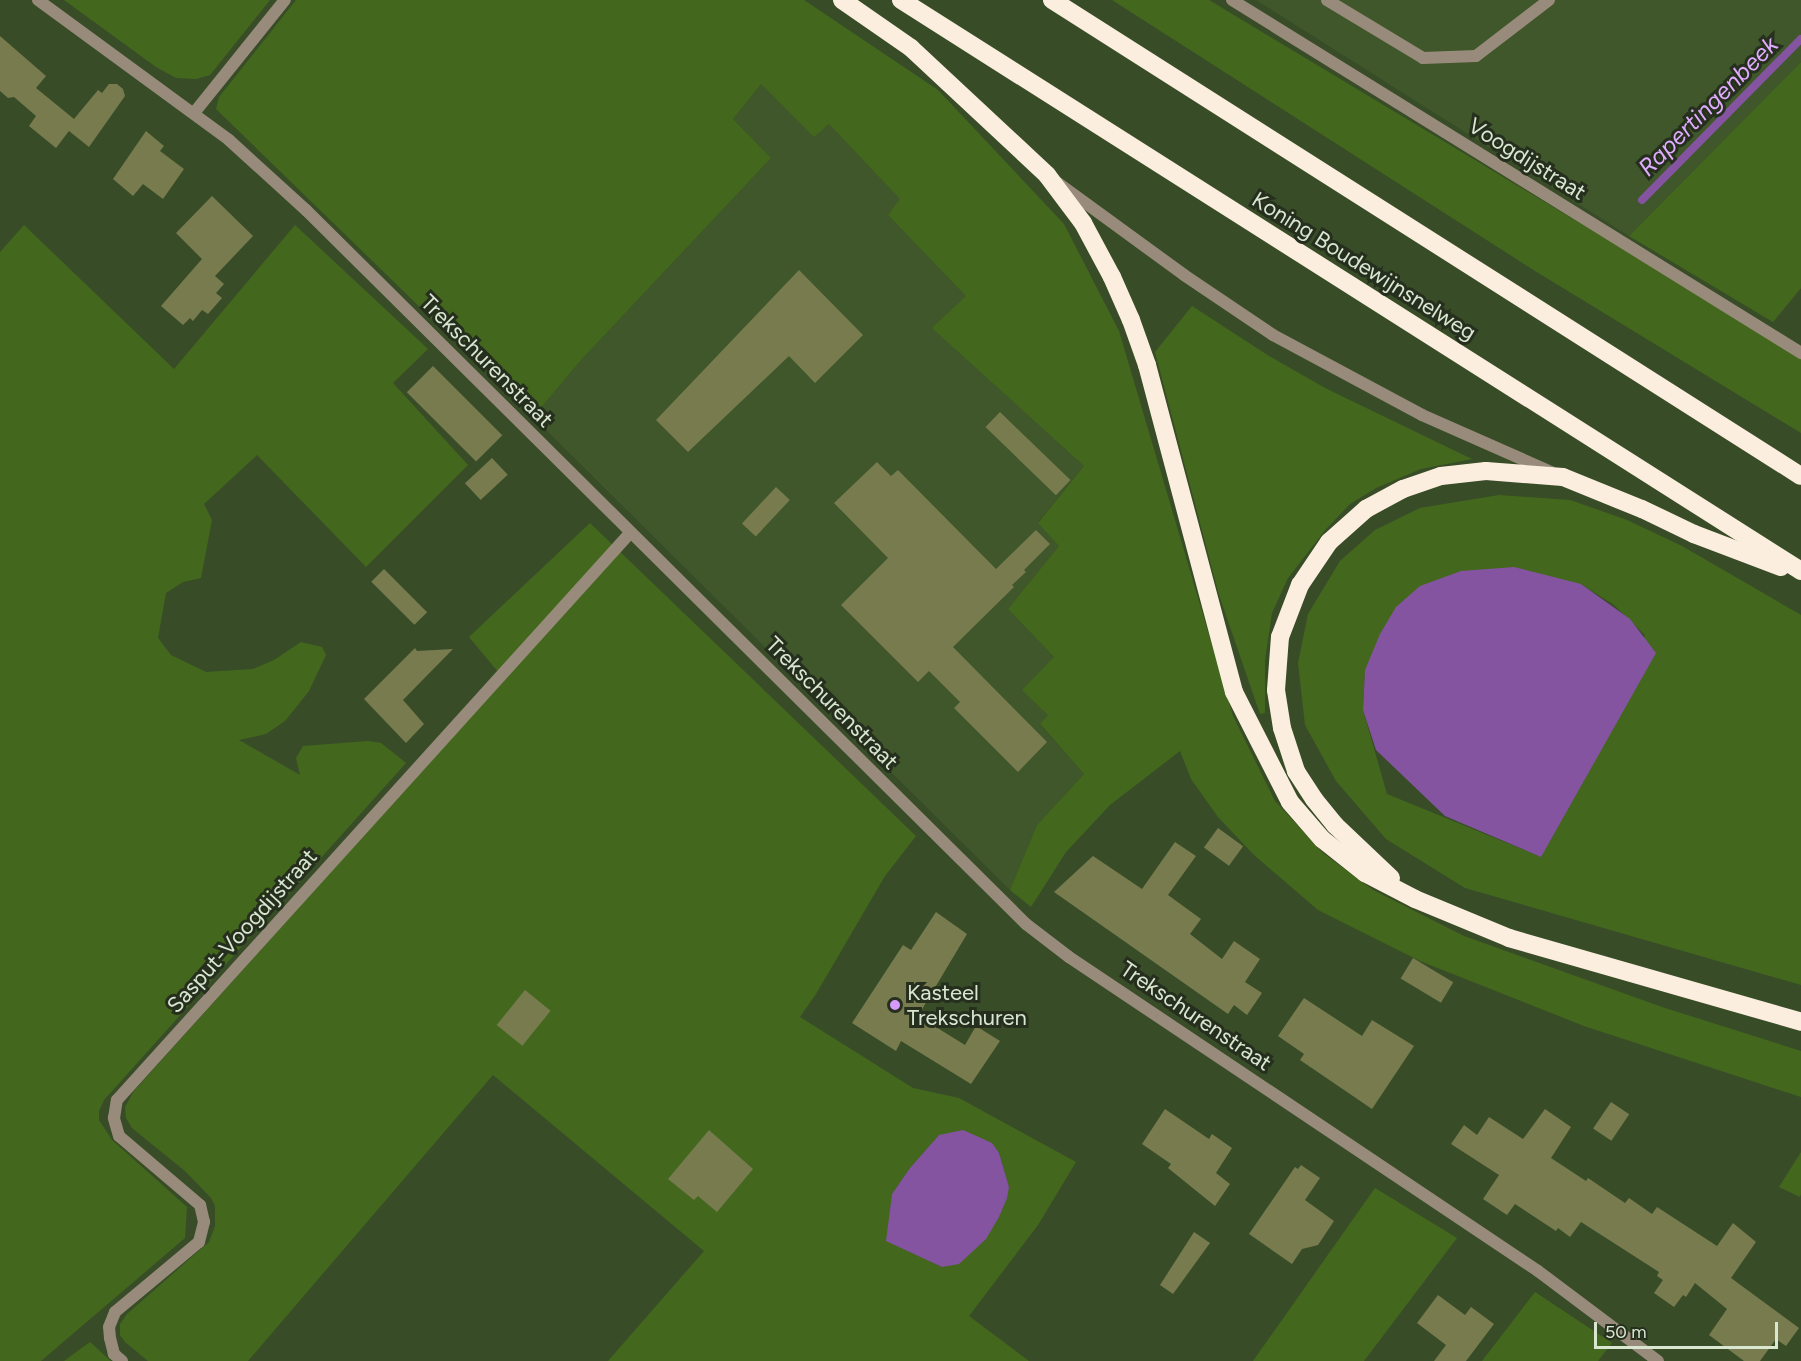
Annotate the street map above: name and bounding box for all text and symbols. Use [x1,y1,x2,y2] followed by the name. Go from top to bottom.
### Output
[1632,30,1784,182] water label: Rapertingenbeek
[1463,112,1591,206] street label: Voogdijstraat
[1247,186,1481,346] street label: Koning Boudewijnsnelweg
[415,289,559,433] street label: Trekschurenstraat
[760,631,904,775] street label: Trekschurenstraat
[162,844,322,1018] street label: Sasput-Voogdijstraat
[1115,956,1277,1076] street label: Trekschurenstraat
[907,979,1027,1030] place label: Kasteel Trekschuren
[888,998,902,1012] marker: Kasteel Trekschuren
[1597,1310,1782,1348] scale bar
[1605,1321,1647,1343] text: 50 m

